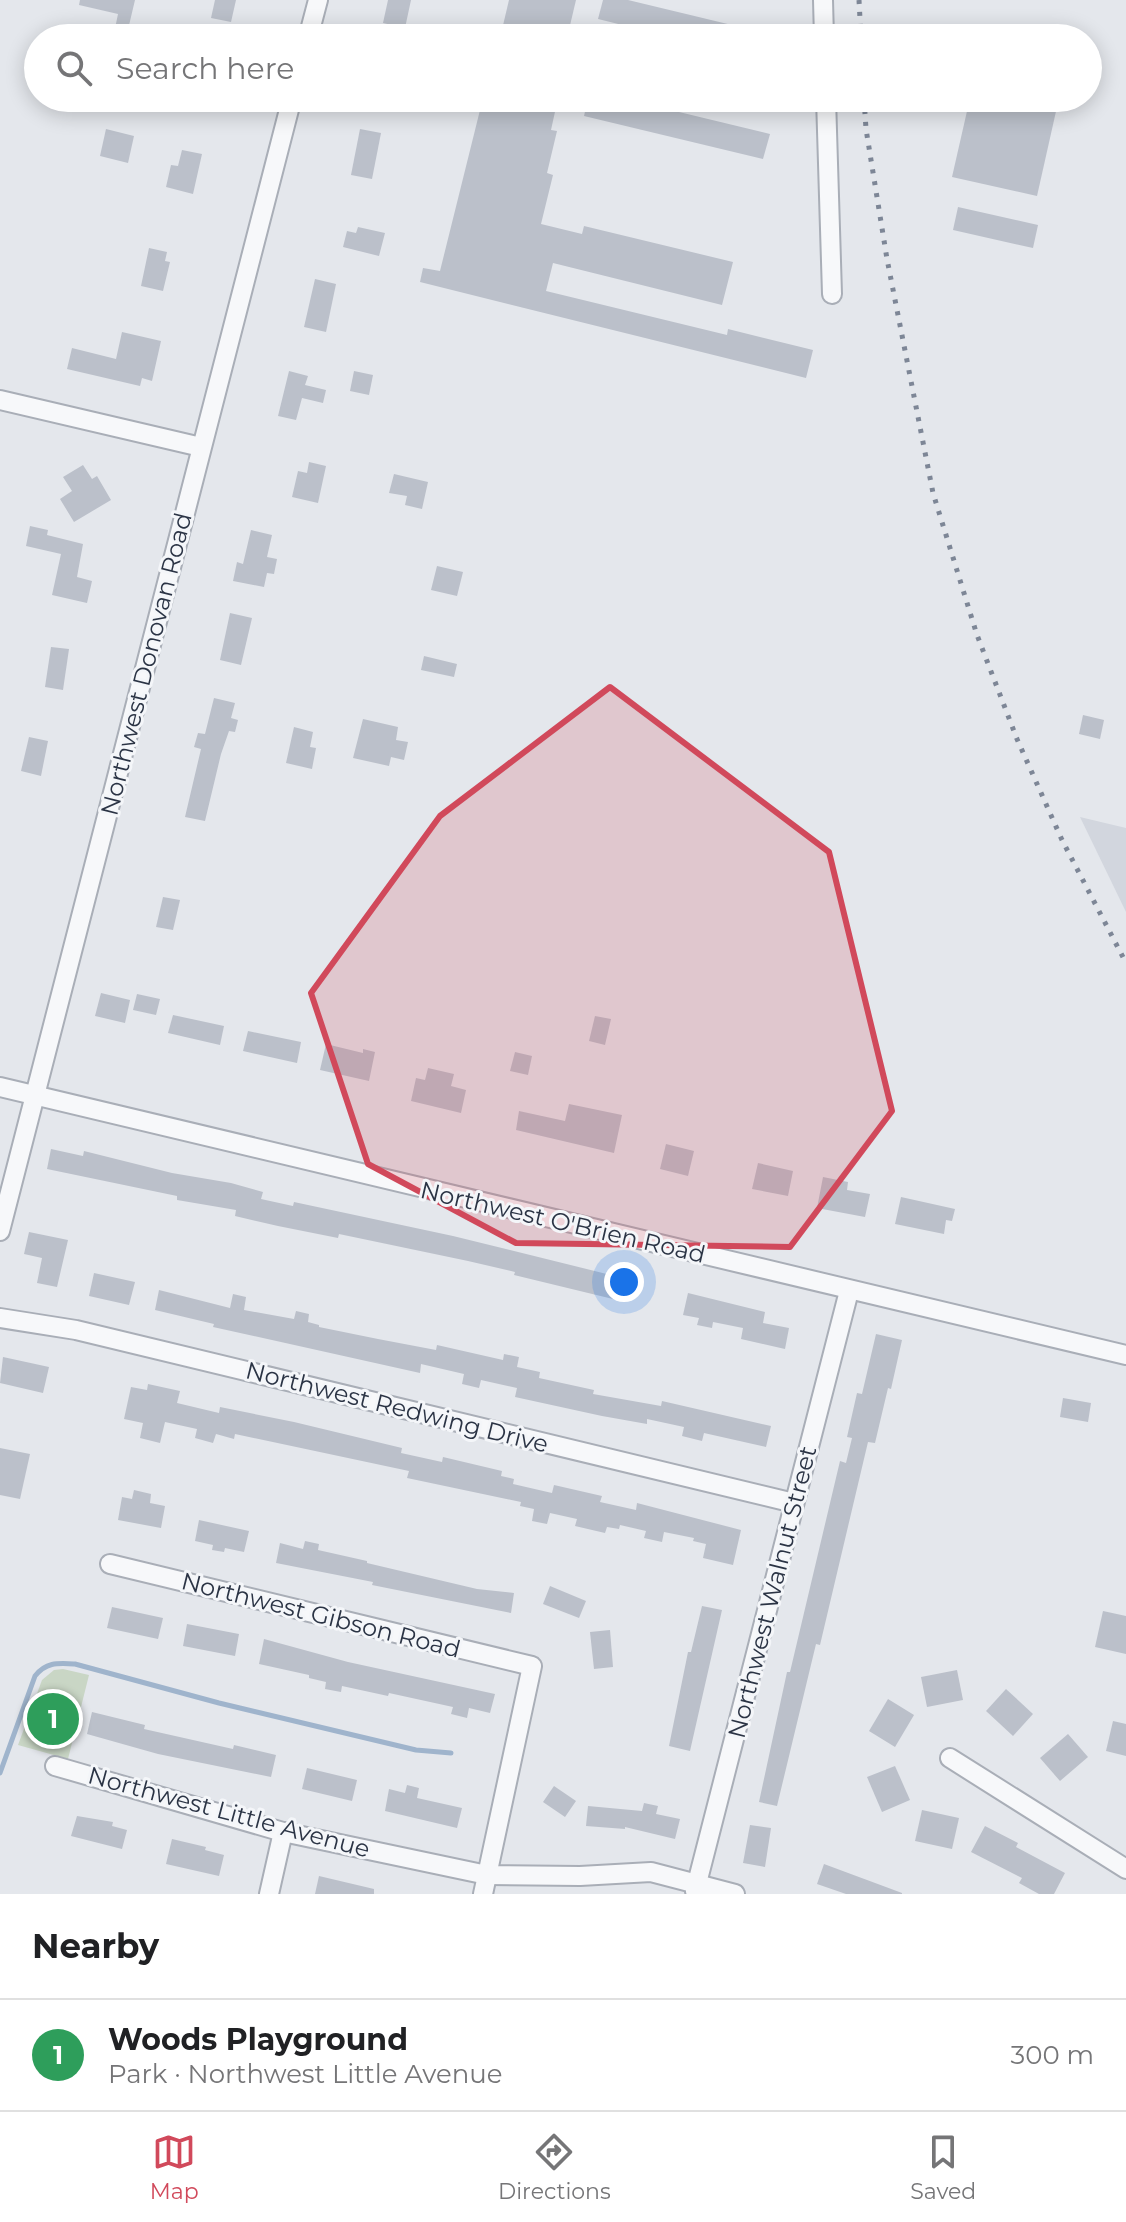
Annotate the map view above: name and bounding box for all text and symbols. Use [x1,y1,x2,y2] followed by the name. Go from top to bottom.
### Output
[24,24,1102,112] search box
[52,46,96,90] icon: search
[116,50,294,87] text: Search here
[94,510,198,818] street label: Northwest Donovan Road
[418,1175,708,1269] street label: Northwest O'Brien Road
[604,1262,644,1302] your location
[243,1355,551,1459] street label: Northwest Redwing Drive
[722,1443,822,1741] street label: Northwest Walnut Street
[178,1566,464,1664] street label: Northwest Gibson Road
[27,1689,79,1749] pin: 1
[85,1760,373,1864] street label: Northwest Little Avenue
[32,1925,159,1967] text: Nearby
[108,2021,408,2058] text: Woods Playground
[53,2039,63,2071] text: 1
[1011,2039,1094,2071] text: 300 m
[108,2058,502,2090] text: Park · Northwest Little Avenue
[150,2130,199,2205] tab: Map
[498,2130,611,2205] tab: Directions
[910,2130,976,2205] tab: Saved

